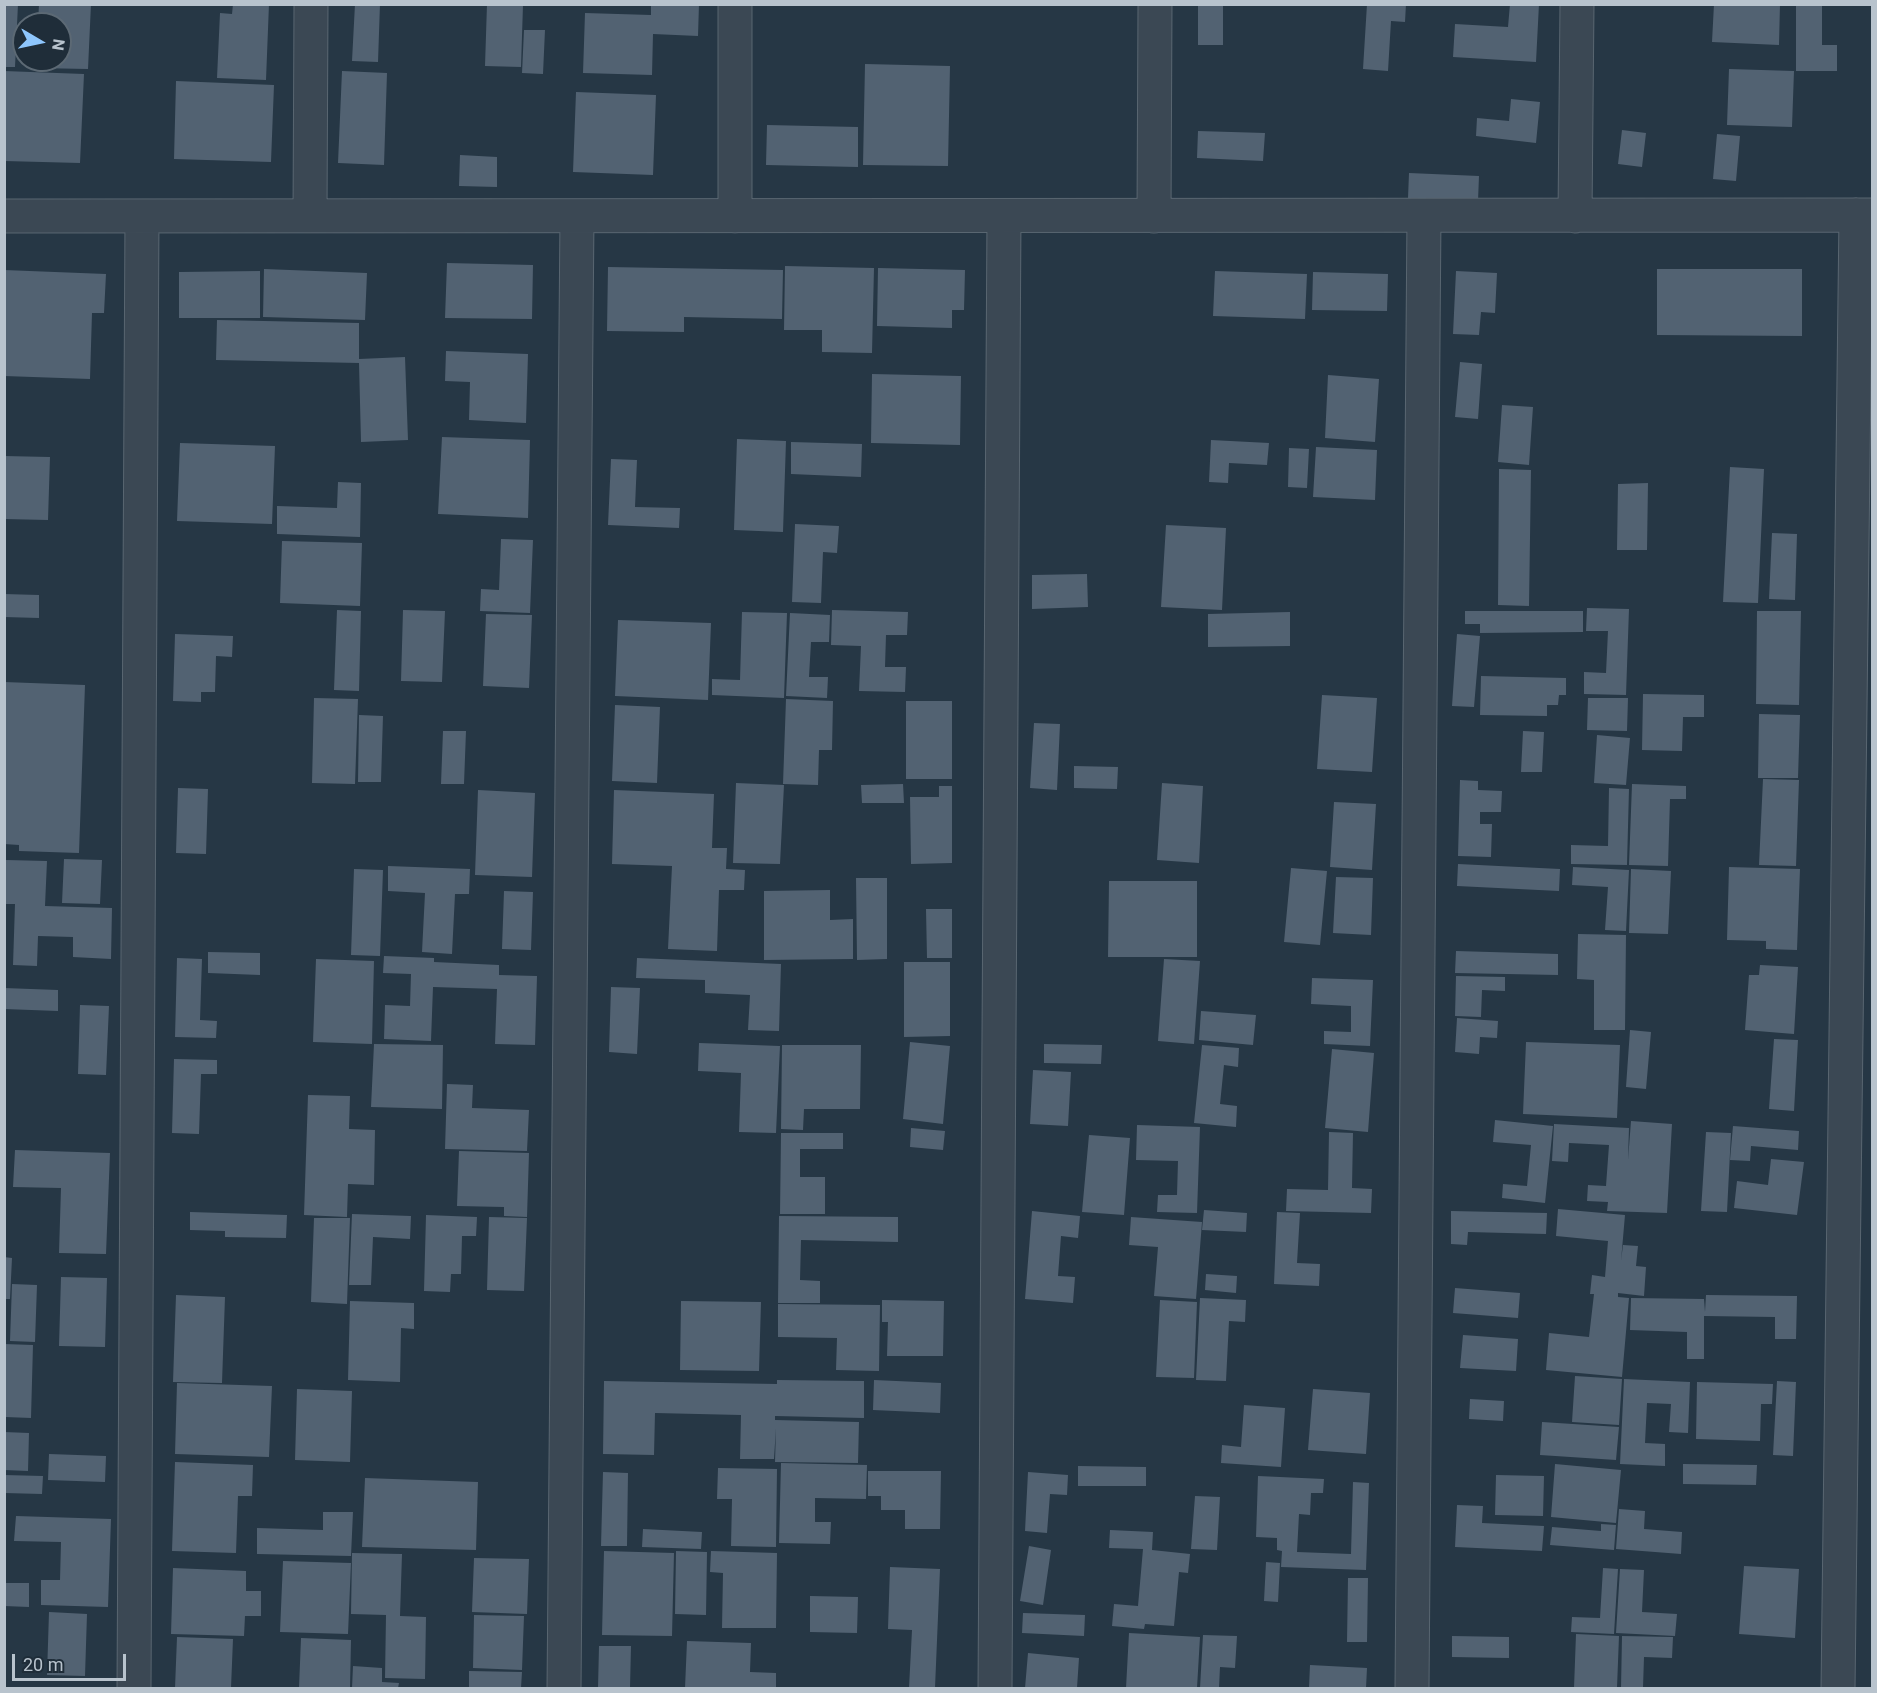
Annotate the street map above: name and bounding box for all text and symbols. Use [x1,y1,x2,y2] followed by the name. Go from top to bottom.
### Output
[12,12,72,72] north arrow
[48,38,69,52] text: N
[15,1642,129,1680] scale bar
[23,1654,63,1675] text: 20 m

